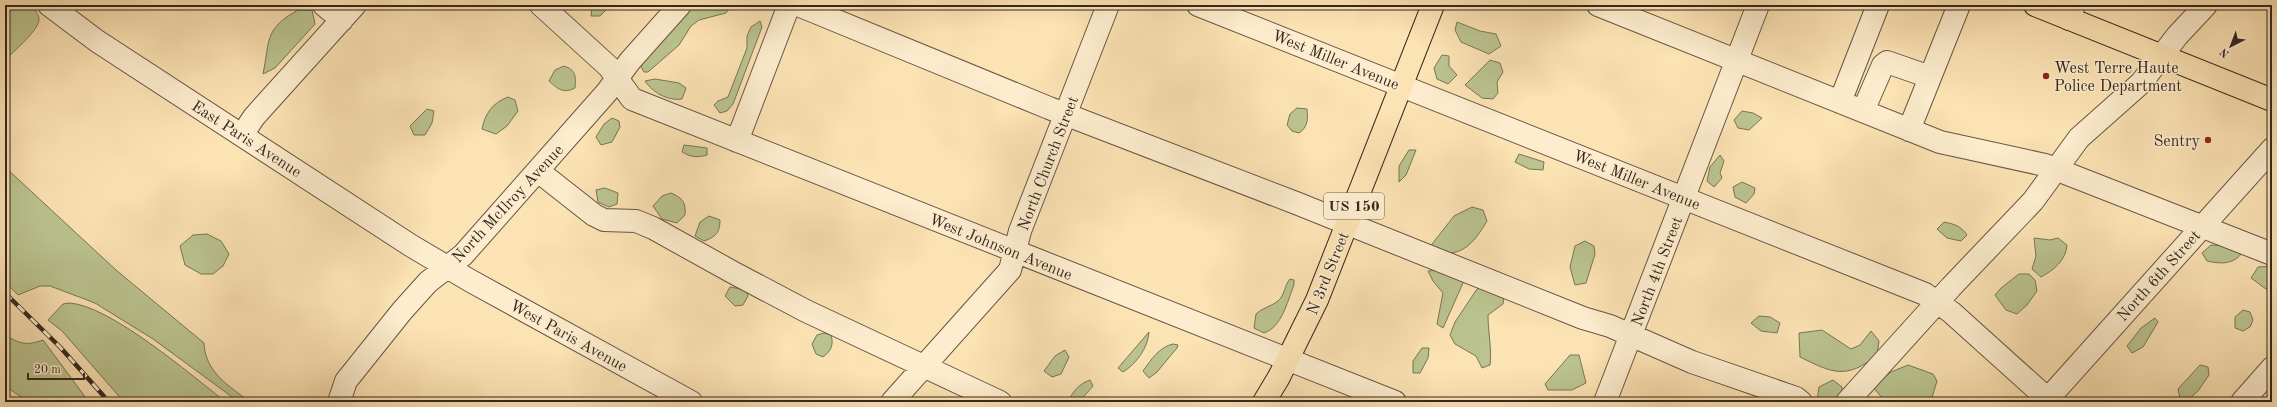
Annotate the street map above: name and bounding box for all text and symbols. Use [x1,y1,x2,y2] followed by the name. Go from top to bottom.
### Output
[2211,26,2251,66] north arrow
[1269,28,1401,94] street label: West Miller Avenue
[2218,45,2232,59] text: N
[2054,61,2182,95] place label: West Terre Haute Police Department
[2041,71,2051,81] marker: West Terre Haute Police Department
[1016,94,1082,233] street label: North Church Street
[188,98,304,181] street label: East Paris Avenue
[2153,134,2201,150] place label: Sentry
[2203,135,2213,145] marker: Sentry
[450,142,567,266] street label: North McIlroy Avenue
[1570,148,1702,214] street label: West Miller Avenue
[1324,193,1384,219] road number: US 150
[926,212,1074,284] street label: West Johnson Avenue
[1630,214,1686,329] street label: North 4th Street
[2115,228,2205,325] street label: North 6th Street
[1305,230,1353,317] street label: N 3rd Street
[507,298,629,376] street label: West Paris Avenue
[28,355,84,381] scale bar
[34,364,61,376] text: 20 m

